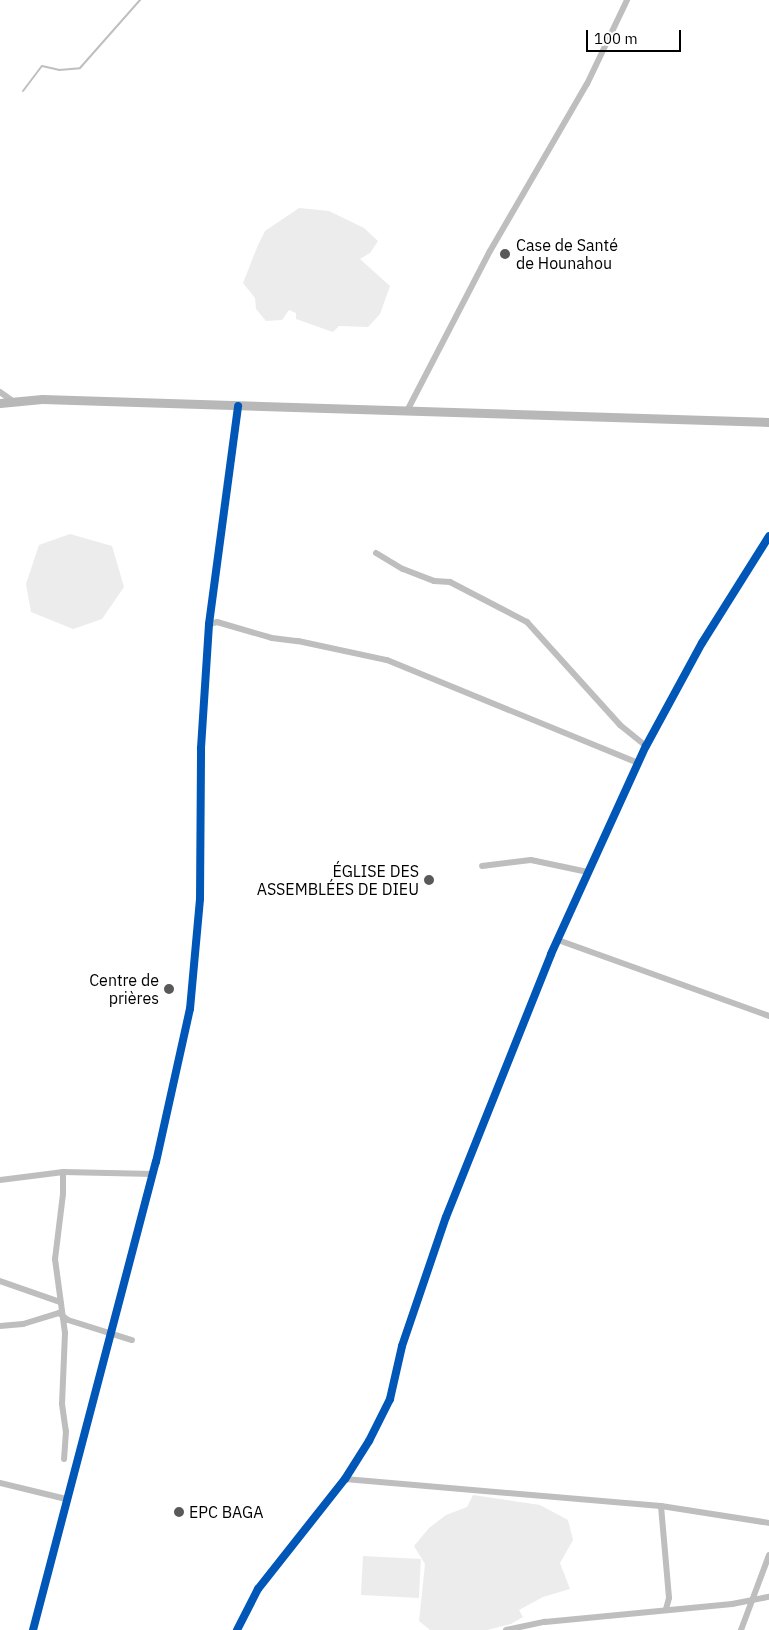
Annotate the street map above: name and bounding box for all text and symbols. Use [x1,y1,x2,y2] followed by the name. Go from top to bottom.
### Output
[589,20,684,52] scale bar
[594,29,638,48] text: 100 m
[516,235,618,273] place label: Case de Santé de Hounahou
[498,247,512,261] marker: Case de Santé de Hounahou
[257,861,419,899] place label: ÉGLISE DES ASSEMBLÉES DE DIEU
[423,874,435,886] marker: ÉGLISE DES ASSEMBLÉES DE DIEU
[89,970,159,1008] place label: Centre de prières
[163,983,175,995] marker: Centre de prières
[189,1502,263,1522] place label: EPC BAGA
[173,1506,185,1518] marker: EPC BAGA

